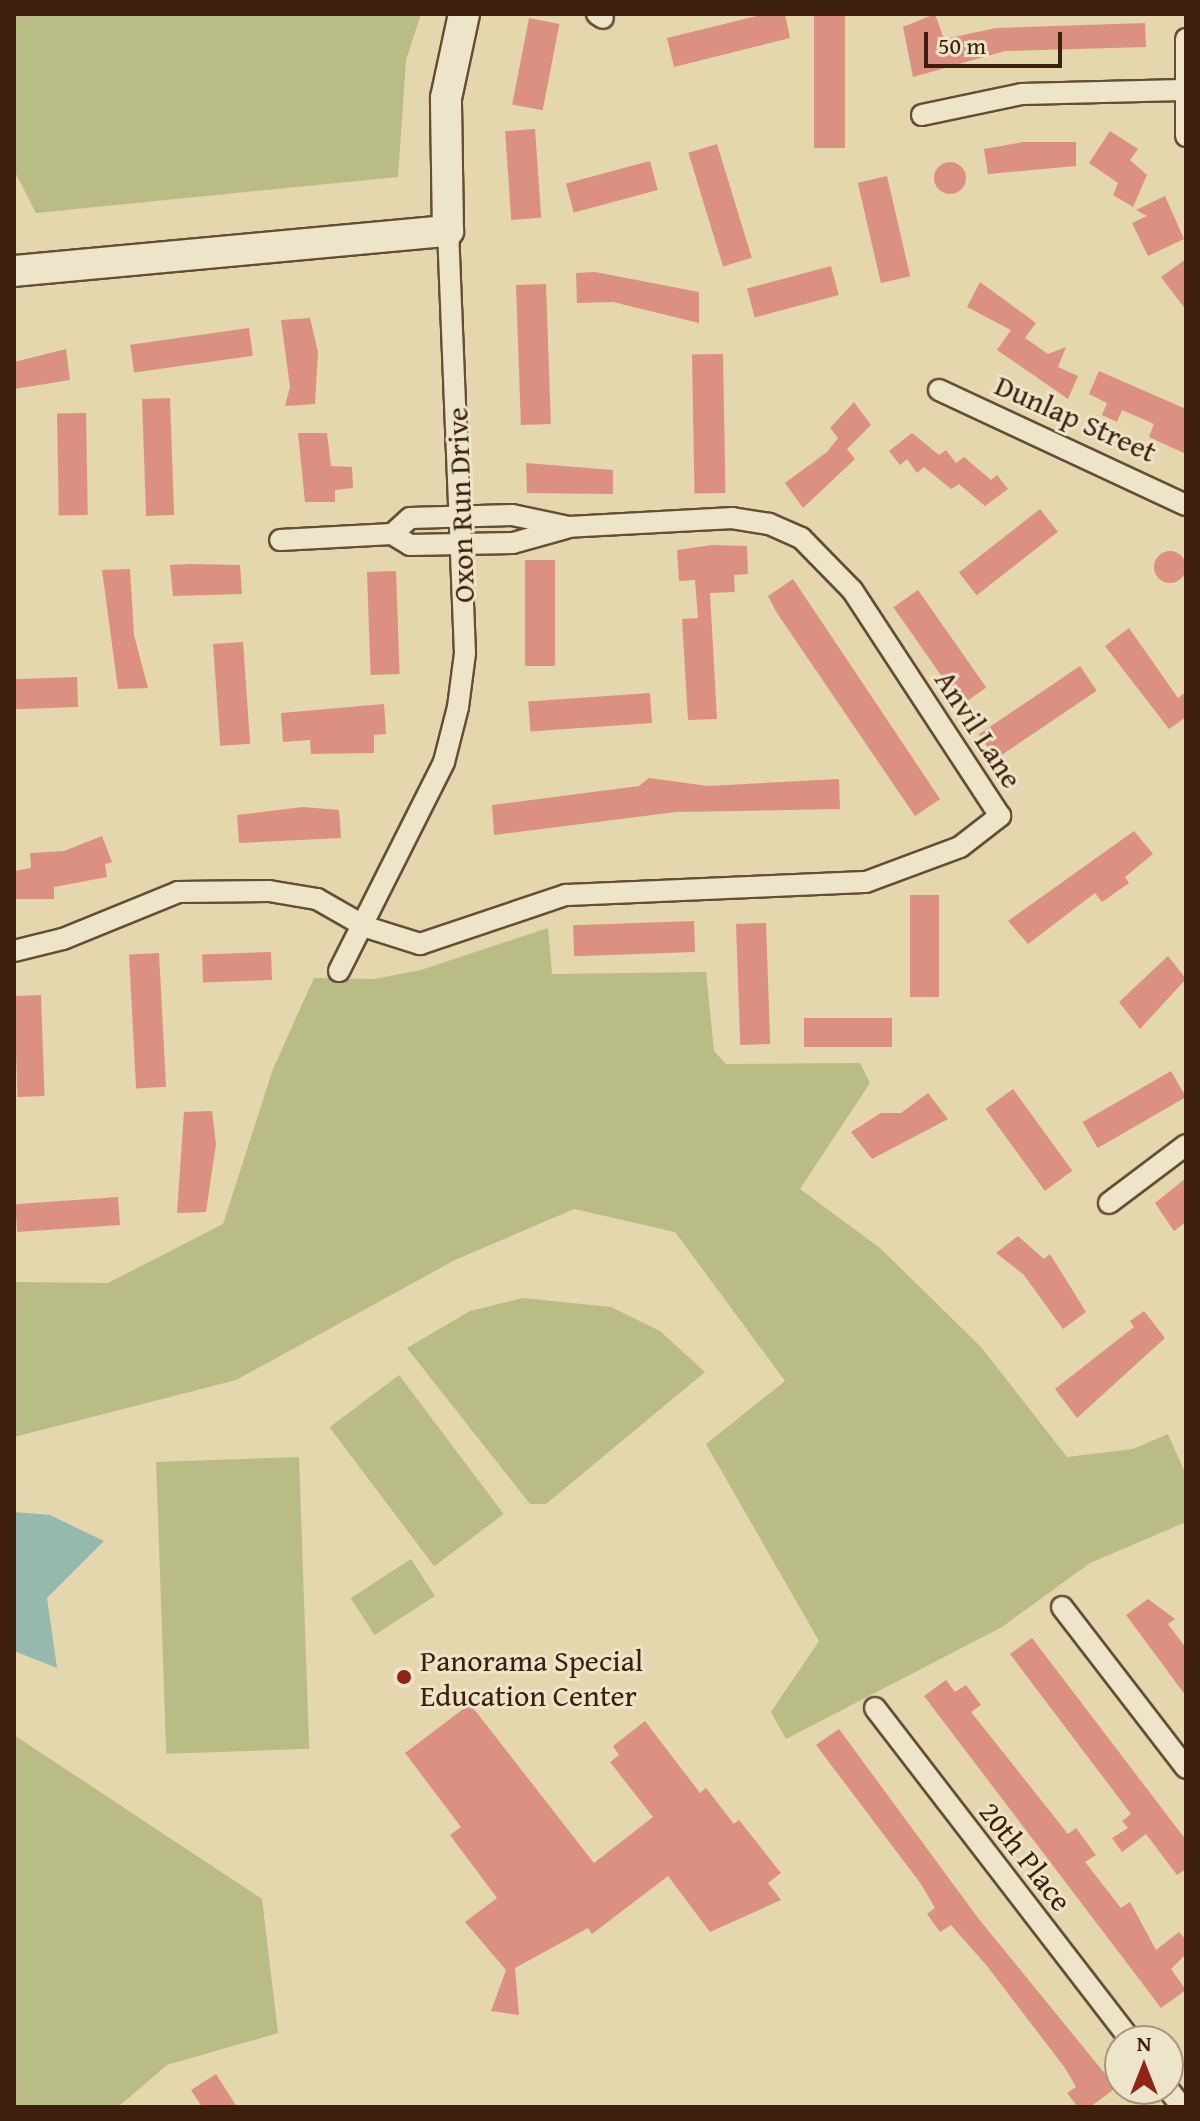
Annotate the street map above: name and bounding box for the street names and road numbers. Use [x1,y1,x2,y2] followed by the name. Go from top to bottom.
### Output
[990,366,1162,470] street label: Dunlap Street
[439,406,481,604] street label: Oxon Run Drive
[928,663,1030,795] street label: Anvil Lane
[972,1794,1080,1918] street label: 20th Place

